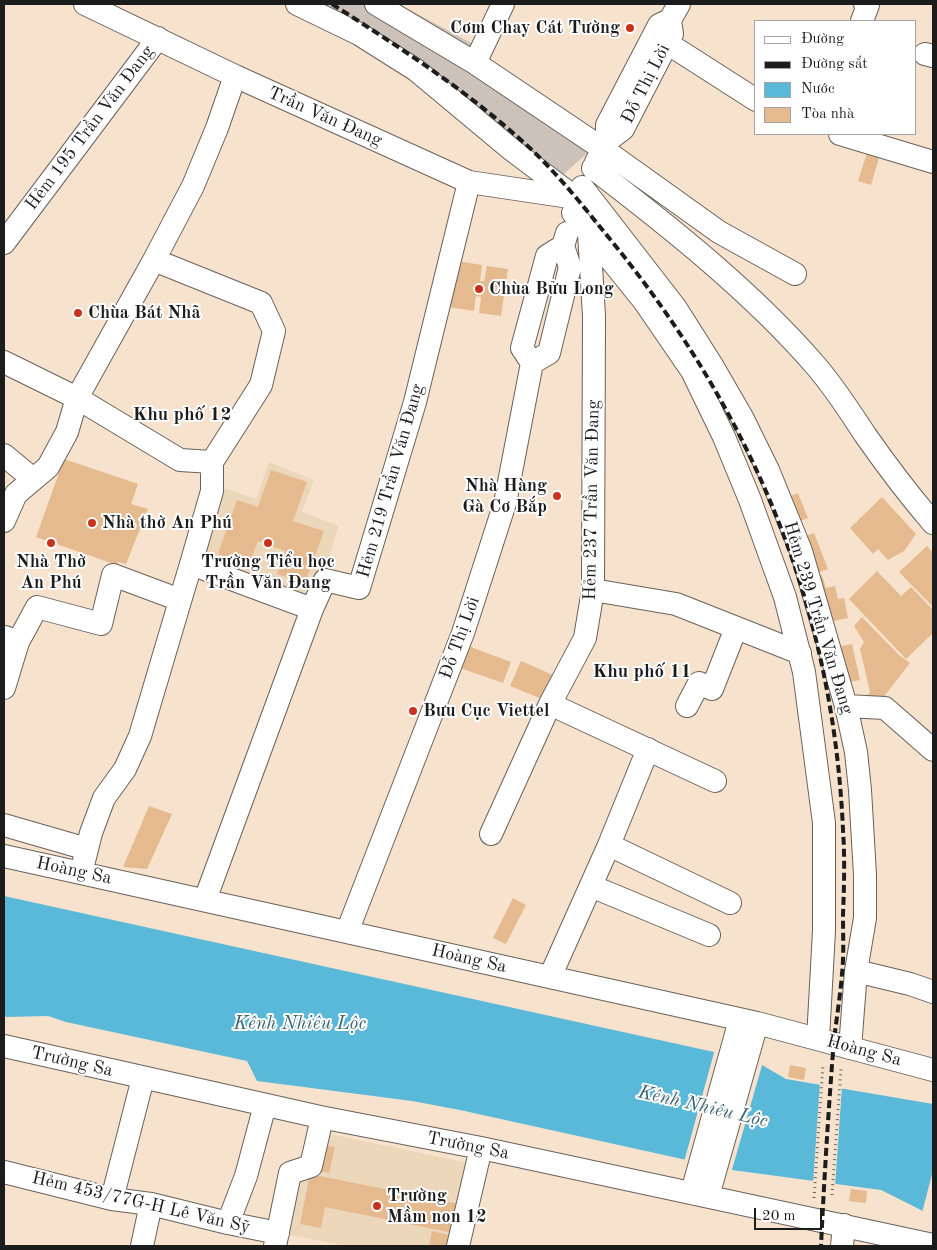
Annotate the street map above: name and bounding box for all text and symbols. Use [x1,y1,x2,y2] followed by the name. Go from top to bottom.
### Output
[450,17,620,39] place label: Cơm Chay Cát Tường
[754,20,917,135] legend
[624,22,636,34] marker: Cơm Chay Cát Tường
[801,32,844,47] text: Đường
[21,41,159,215] street label: Hẻm 195 Trần Văn Ðang
[617,41,675,127] street label: Đỗ Thị Lời
[801,57,868,72] text: Đường sắt
[265,82,385,152] street label: Trần Văn Ðang
[801,82,835,97] text: Nước
[801,107,854,122] text: Tòa nhà
[489,278,614,300] place label: Chùa Bửu Long
[473,283,485,295] marker: Chùa Bửu Long
[88,302,201,324] place label: Chùa Bát Nhã
[72,307,84,319] marker: Chùa Bát Nhã
[353,382,429,580] street label: Hẻm 219 Trần Văn Ðang
[579,399,605,601] street label: Hẻm 237 Trần Văn Đang
[133,404,231,426] district label: Khu phố 12
[462,475,547,518] place label: Nhà Hàng Gà Cơ Bắp
[551,490,563,502] marker: Nhà Hàng Gà Cơ Bắp
[102,512,232,534] place label: Nhà thờ An Phú
[86,517,98,529] marker: Nhà thờ An Phú
[778,519,858,717] street label: Hẻm 239 Trần Văn Đang
[45,537,57,549] marker: Nhà Thờ An Phú
[262,537,274,549] marker: Trường Tiểu học Trần Văn Đang
[16,551,86,594] place label: Nhà Thờ An Phú
[201,551,335,594] place label: Trường Tiểu học Trần Văn Đang
[435,594,485,682] street label: Đỗ Thị Lời
[593,661,691,683] district label: Khu phố 11
[423,700,550,722] place label: Bưu Cục Viettel
[407,705,419,717] marker: Bưu Cục Viettel
[34,852,114,890] street label: Hoàng Sa
[429,940,509,978] street label: Hoàng Sa
[234,1013,366,1035] water label: Kênh Nhiêu Lộc
[824,1031,904,1071] street label: Hoàng Sa
[29,1042,115,1082] street label: Trường Sa
[636,1081,770,1133] water label: Kênh Nhiêu Lộc
[425,1127,511,1165] street label: Trường Sa
[30,1167,252,1239] street label: Hẻm 453/77G-H Lê Văn Sỹ
[387,1185,487,1228] place label: Trường Mầm non 12
[757,1198,824,1230] scale bar
[371,1200,383,1212] marker: Trường Mầm non 12
[762,1209,796,1224] text: 20 m

